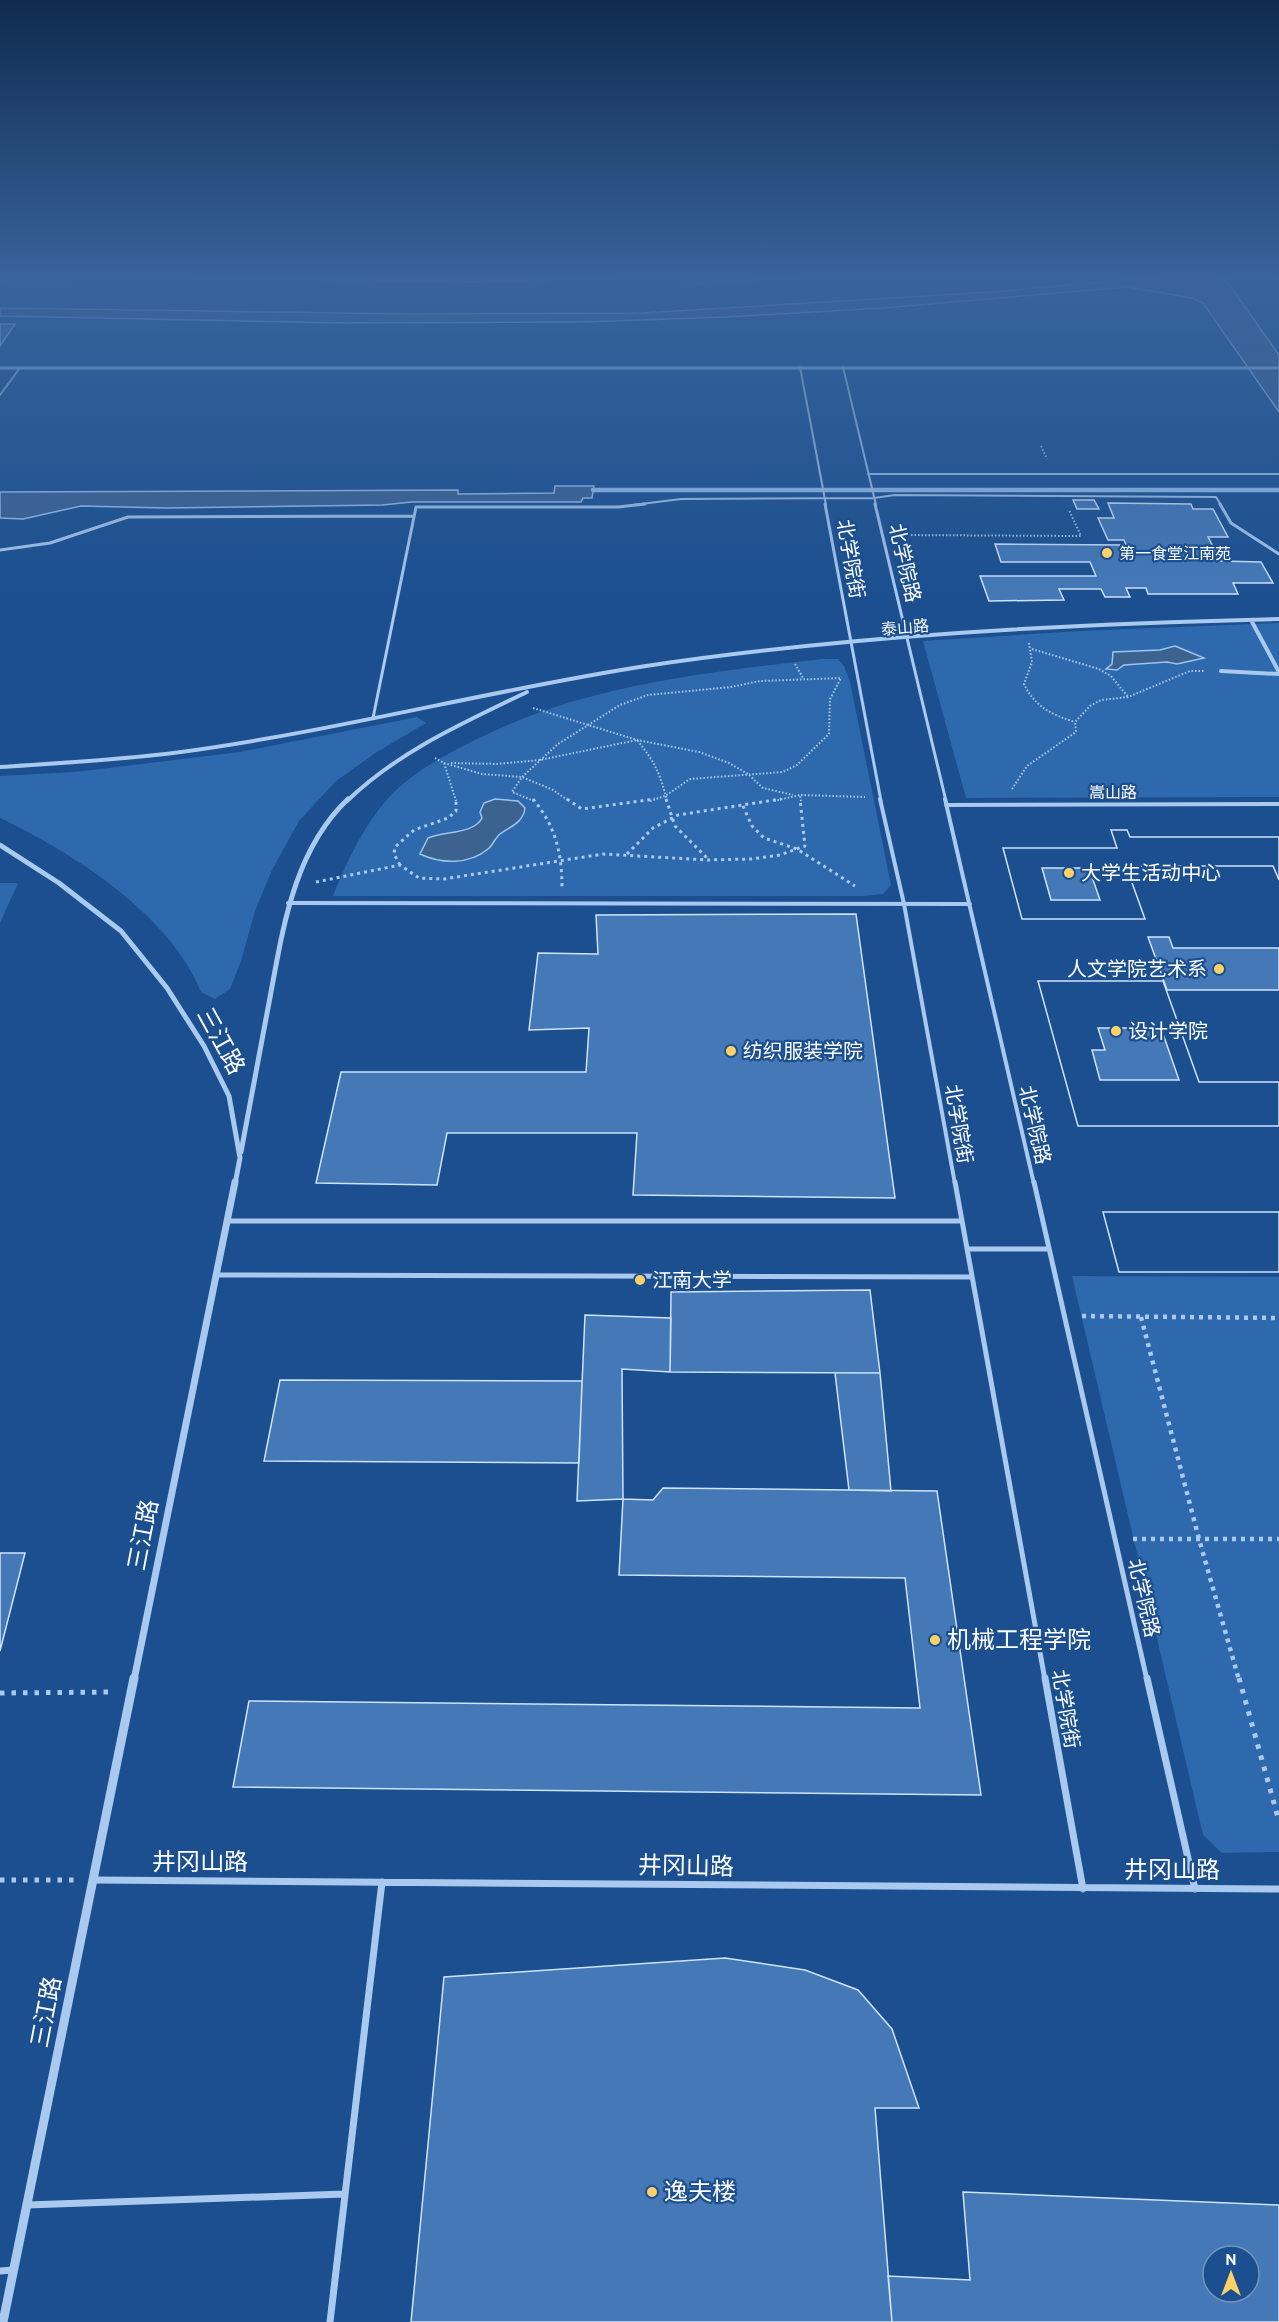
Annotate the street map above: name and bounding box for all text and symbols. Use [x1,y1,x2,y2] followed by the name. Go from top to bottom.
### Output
[832,518,870,600] street label: 北学院街
[884,521,926,605] street label: 北学院路
[1119,544,1231,563] place label: 第一食堂江南苑
[1100,546,1114,560] marker: 第一食堂江南苑
[880,616,930,639] street label: 泰山路
[1089,783,1137,802] street label: 嵩山路
[1081,861,1221,885] place label: 大学生活动中心
[1062,866,1076,880] marker: 大学生活动中心
[1067,957,1207,981] place label: 人文学院艺术系
[1212,962,1226,976] marker: 人文学院艺术系
[191,1002,252,1079] street label: 三江路
[1128,1019,1208,1043] place label: 设计学院
[1109,1024,1123,1038] marker: 设计学院
[743,1039,863,1063] place label: 纺织服装学院
[724,1044,738,1058] marker: 纺织服装学院
[940,1083,978,1165] street label: 北学院街
[1014,1083,1056,1167] street label: 北学院路
[652,1268,732,1292] place label: 江南大学
[633,1273,647,1287] marker: 江南大学
[121,1497,164,1573] street label: 三江路
[1123,1556,1165,1640] street label: 北学院路
[947,1625,1091,1654] place label: 机械工程学院
[928,1633,942,1647] marker: 机械工程学院
[1047,1668,1085,1750] street label: 北学院街
[152,1847,248,1876] street label: 井冈山路
[638,1850,734,1881] street label: 井冈山路
[1124,1855,1220,1884] street label: 井冈山路
[24,1974,67,2050] street label: 三江路
[664,2177,736,2206] place label: 逸夫楼
[645,2185,659,2199] marker: 逸夫楼
[1201,2244,1261,2304] north arrow
[1225,2250,1237,2269] text: N

